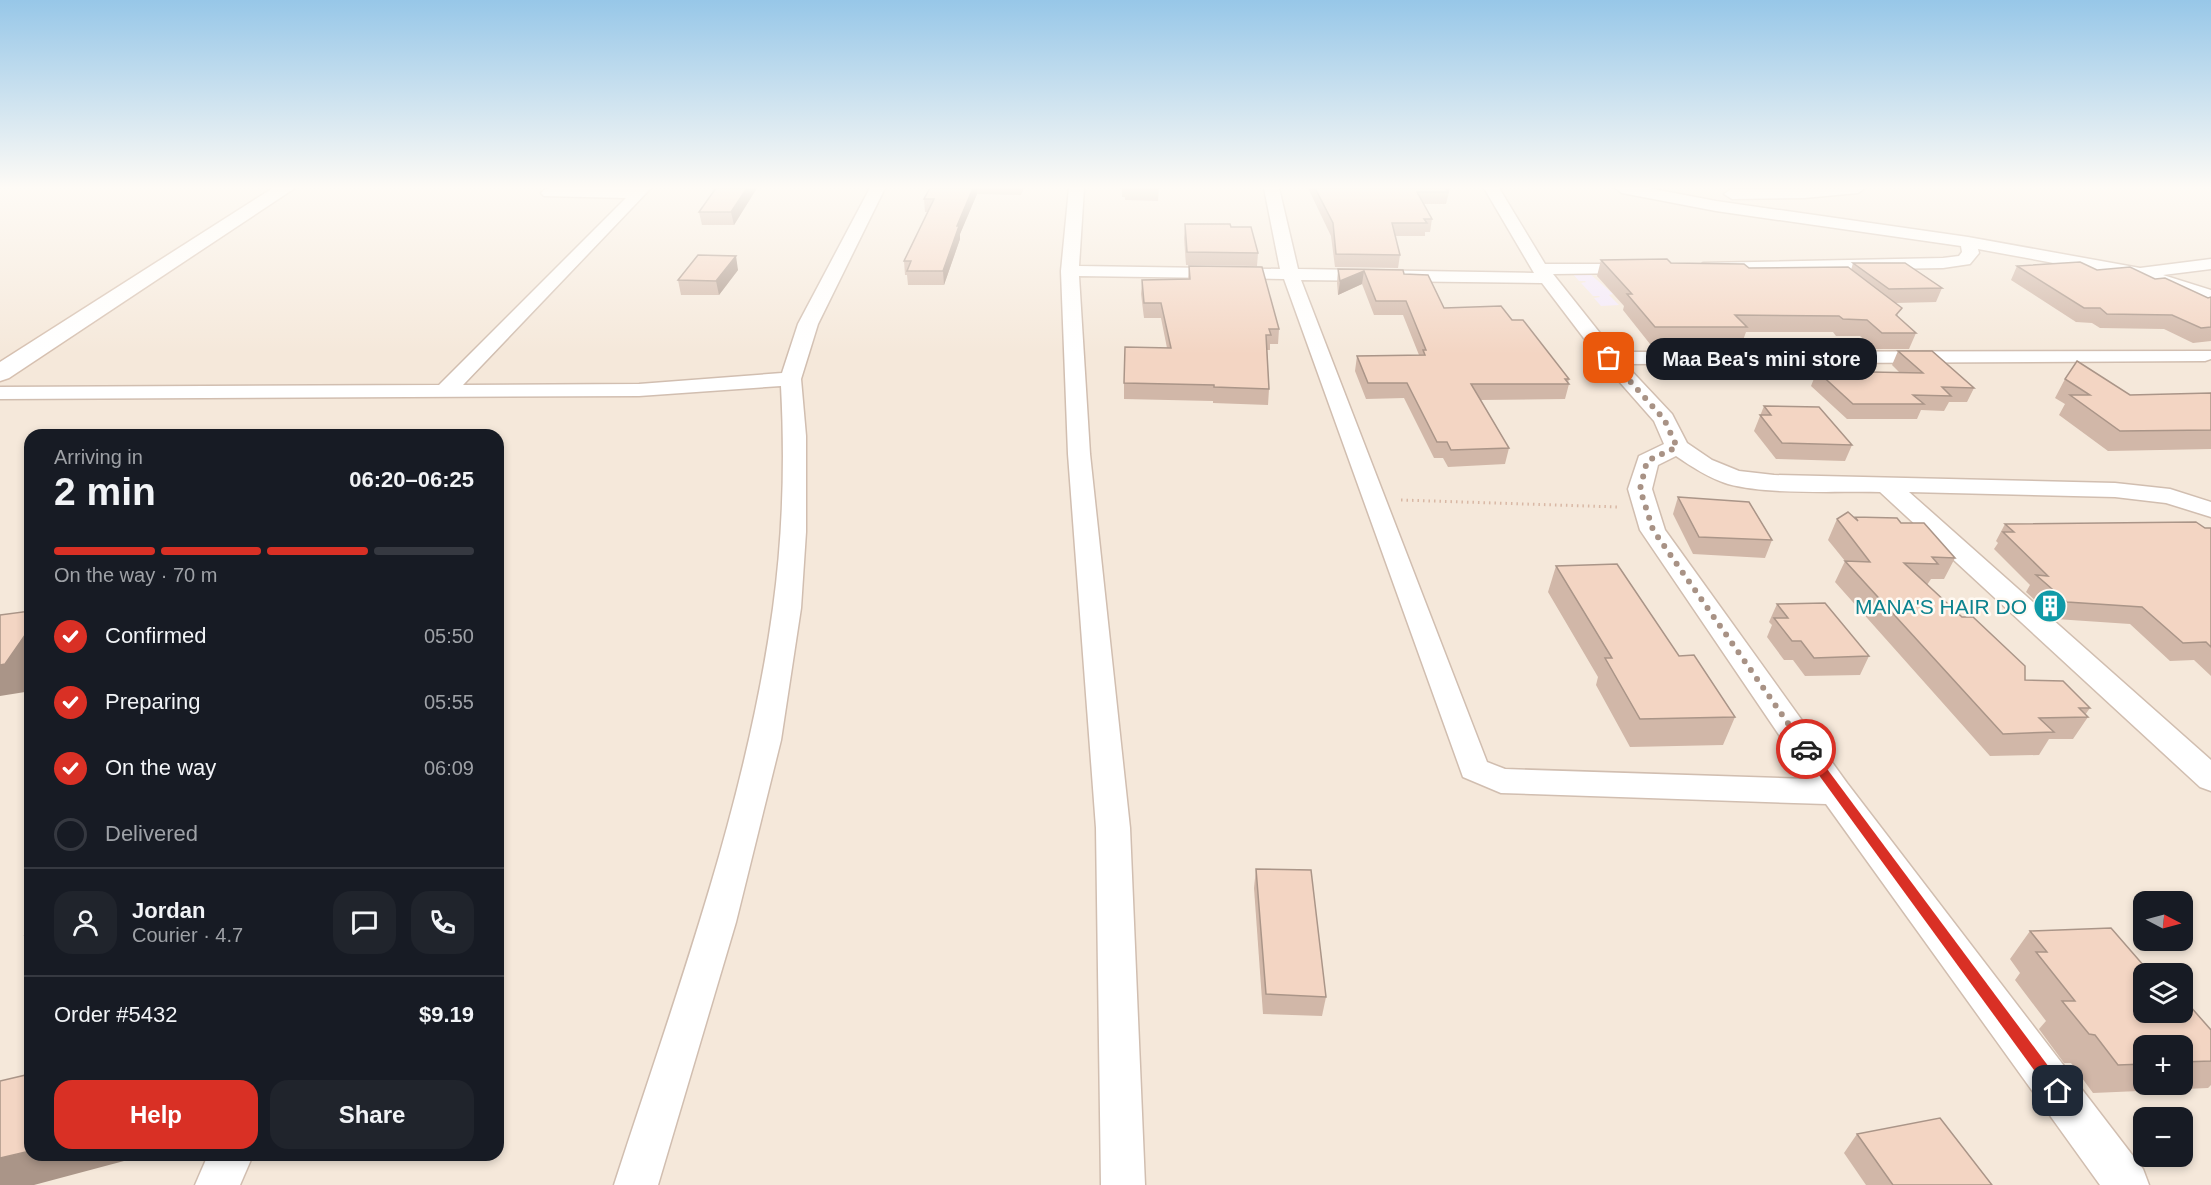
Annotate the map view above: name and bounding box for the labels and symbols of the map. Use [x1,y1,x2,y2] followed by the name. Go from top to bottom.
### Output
[1583,332,1634,383] pin
[1645,337,1876,379] callout: Maa Bea's mini store
[2032,588,2068,624] building icon: MANA'S HAIR DO
[1855,595,2027,618] place label: MANA'S HAIR DO
[1776,719,1836,779] courier
[2133,891,2193,951] north arrow
[2032,1065,2083,1116] pin

